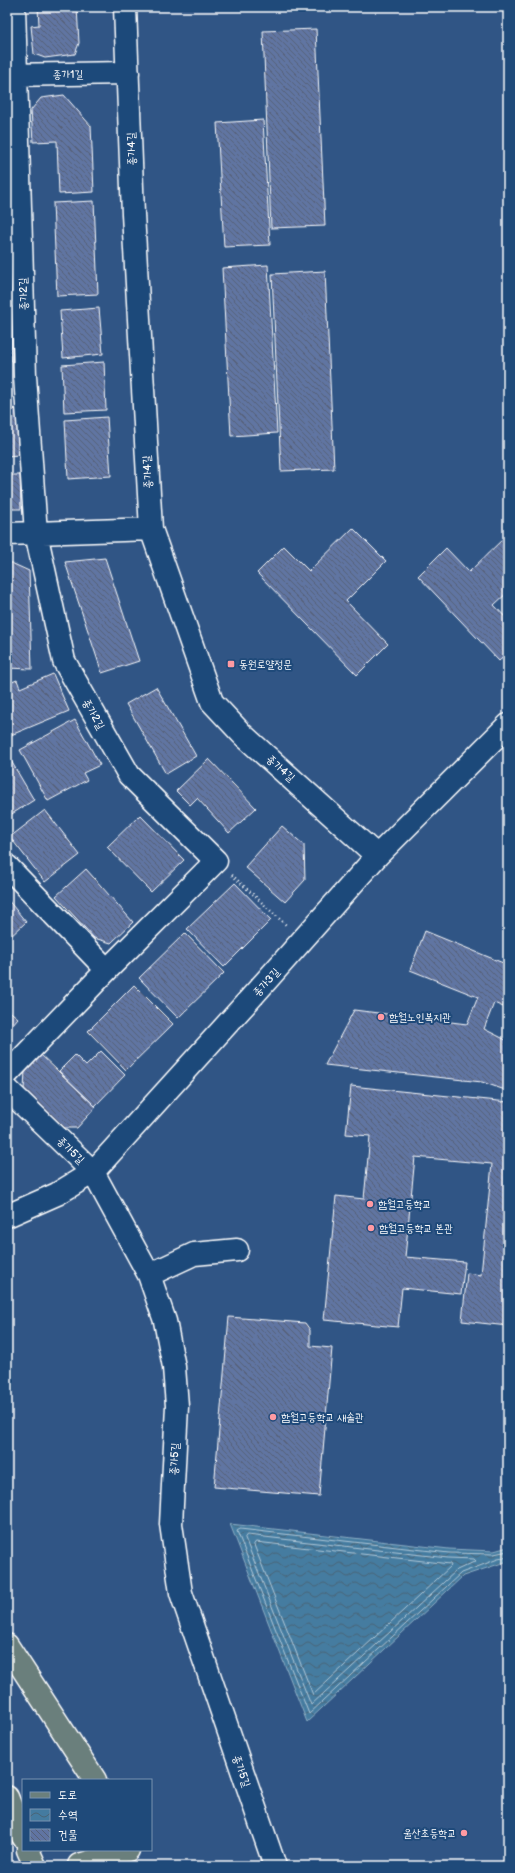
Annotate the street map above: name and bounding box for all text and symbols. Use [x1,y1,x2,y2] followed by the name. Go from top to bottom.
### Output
[52,68,84,81] street label: 종가1길
[124,132,139,166] street label: 종가4길
[16,277,31,311] street label: 종가2길
[140,455,155,489] street label: 종가4길
[239,658,292,671] place label: 동원로얄정문
[226,659,236,669] marker: 동원로얄정문
[80,697,108,732] street label: 종가2길
[264,753,298,784] street label: 종가4길
[250,965,282,999] street label: 종가3길
[389,1011,451,1024] place label: 함월노인복지관
[376,1012,386,1022] marker: 함월노인복지관
[54,1134,87,1167] street label: 종가5길
[378,1198,431,1211] place label: 함월고등학교
[365,1199,375,1209] marker: 함월고등학교
[379,1222,453,1235] place label: 함월고등학교 본관
[366,1223,376,1233] marker: 함월고등학교 본관
[281,1411,364,1424] place label: 함월고등학교 새솔관
[268,1412,278,1422] marker: 함월고등학교 새솔관
[167,1442,182,1476] street label: 종가5길
[230,1754,253,1789] street label: 종가5길
[22,1779,152,1851] legend
[58,1788,77,1803] text: 도로
[58,1808,78,1823] text: 수역
[403,1827,456,1840] place label: 울산초등학교
[58,1828,78,1843] text: 건물
[459,1828,469,1838] marker: 울산초등학교

